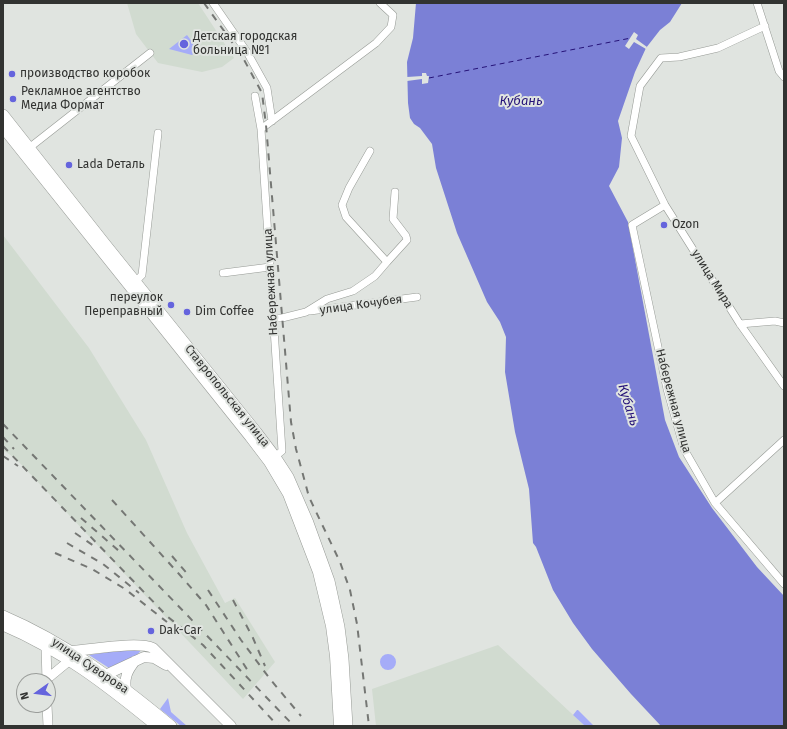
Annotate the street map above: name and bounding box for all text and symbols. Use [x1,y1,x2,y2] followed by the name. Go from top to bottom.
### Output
[193,30,297,58] place label: Детская городская больница №1
[178,38,190,50] marker: Детская городская больница №1
[20,67,150,81] place label: производство коробок
[7,69,17,79] marker: производство коробок
[21,85,141,113] place label: Рекламное агентство Медиа Формат
[499,93,543,109] water label: Кубань
[8,94,18,104] marker: Рекламное агентство Медиа Формат
[77,158,145,172] place label: Lada Dеталь
[64,160,74,170] marker: Lada Dеталь
[672,218,699,232] place label: Ozon
[659,220,669,230] marker: Ozon
[261,228,281,336] street label: Набережная улица
[688,247,736,311] street label: улица Мира
[84,291,163,319] place label: переулок Переправный
[319,292,403,318] street label: улица Кочубея
[166,300,176,310] marker: переулок Переправный
[195,305,254,319] place label: Dim Coffee
[182,307,192,317] marker: Dim Coffee
[181,342,273,450] street label: Ставропольская улица
[652,347,694,455] street label: Набережная улица
[614,382,642,428] water label: Кубань
[159,624,201,638] place label: Dak-Car
[146,626,156,636] marker: Dak-Car
[49,635,131,697] street label: улица Суворова
[16,673,56,713] north arrow
[18,691,32,701] text: N

